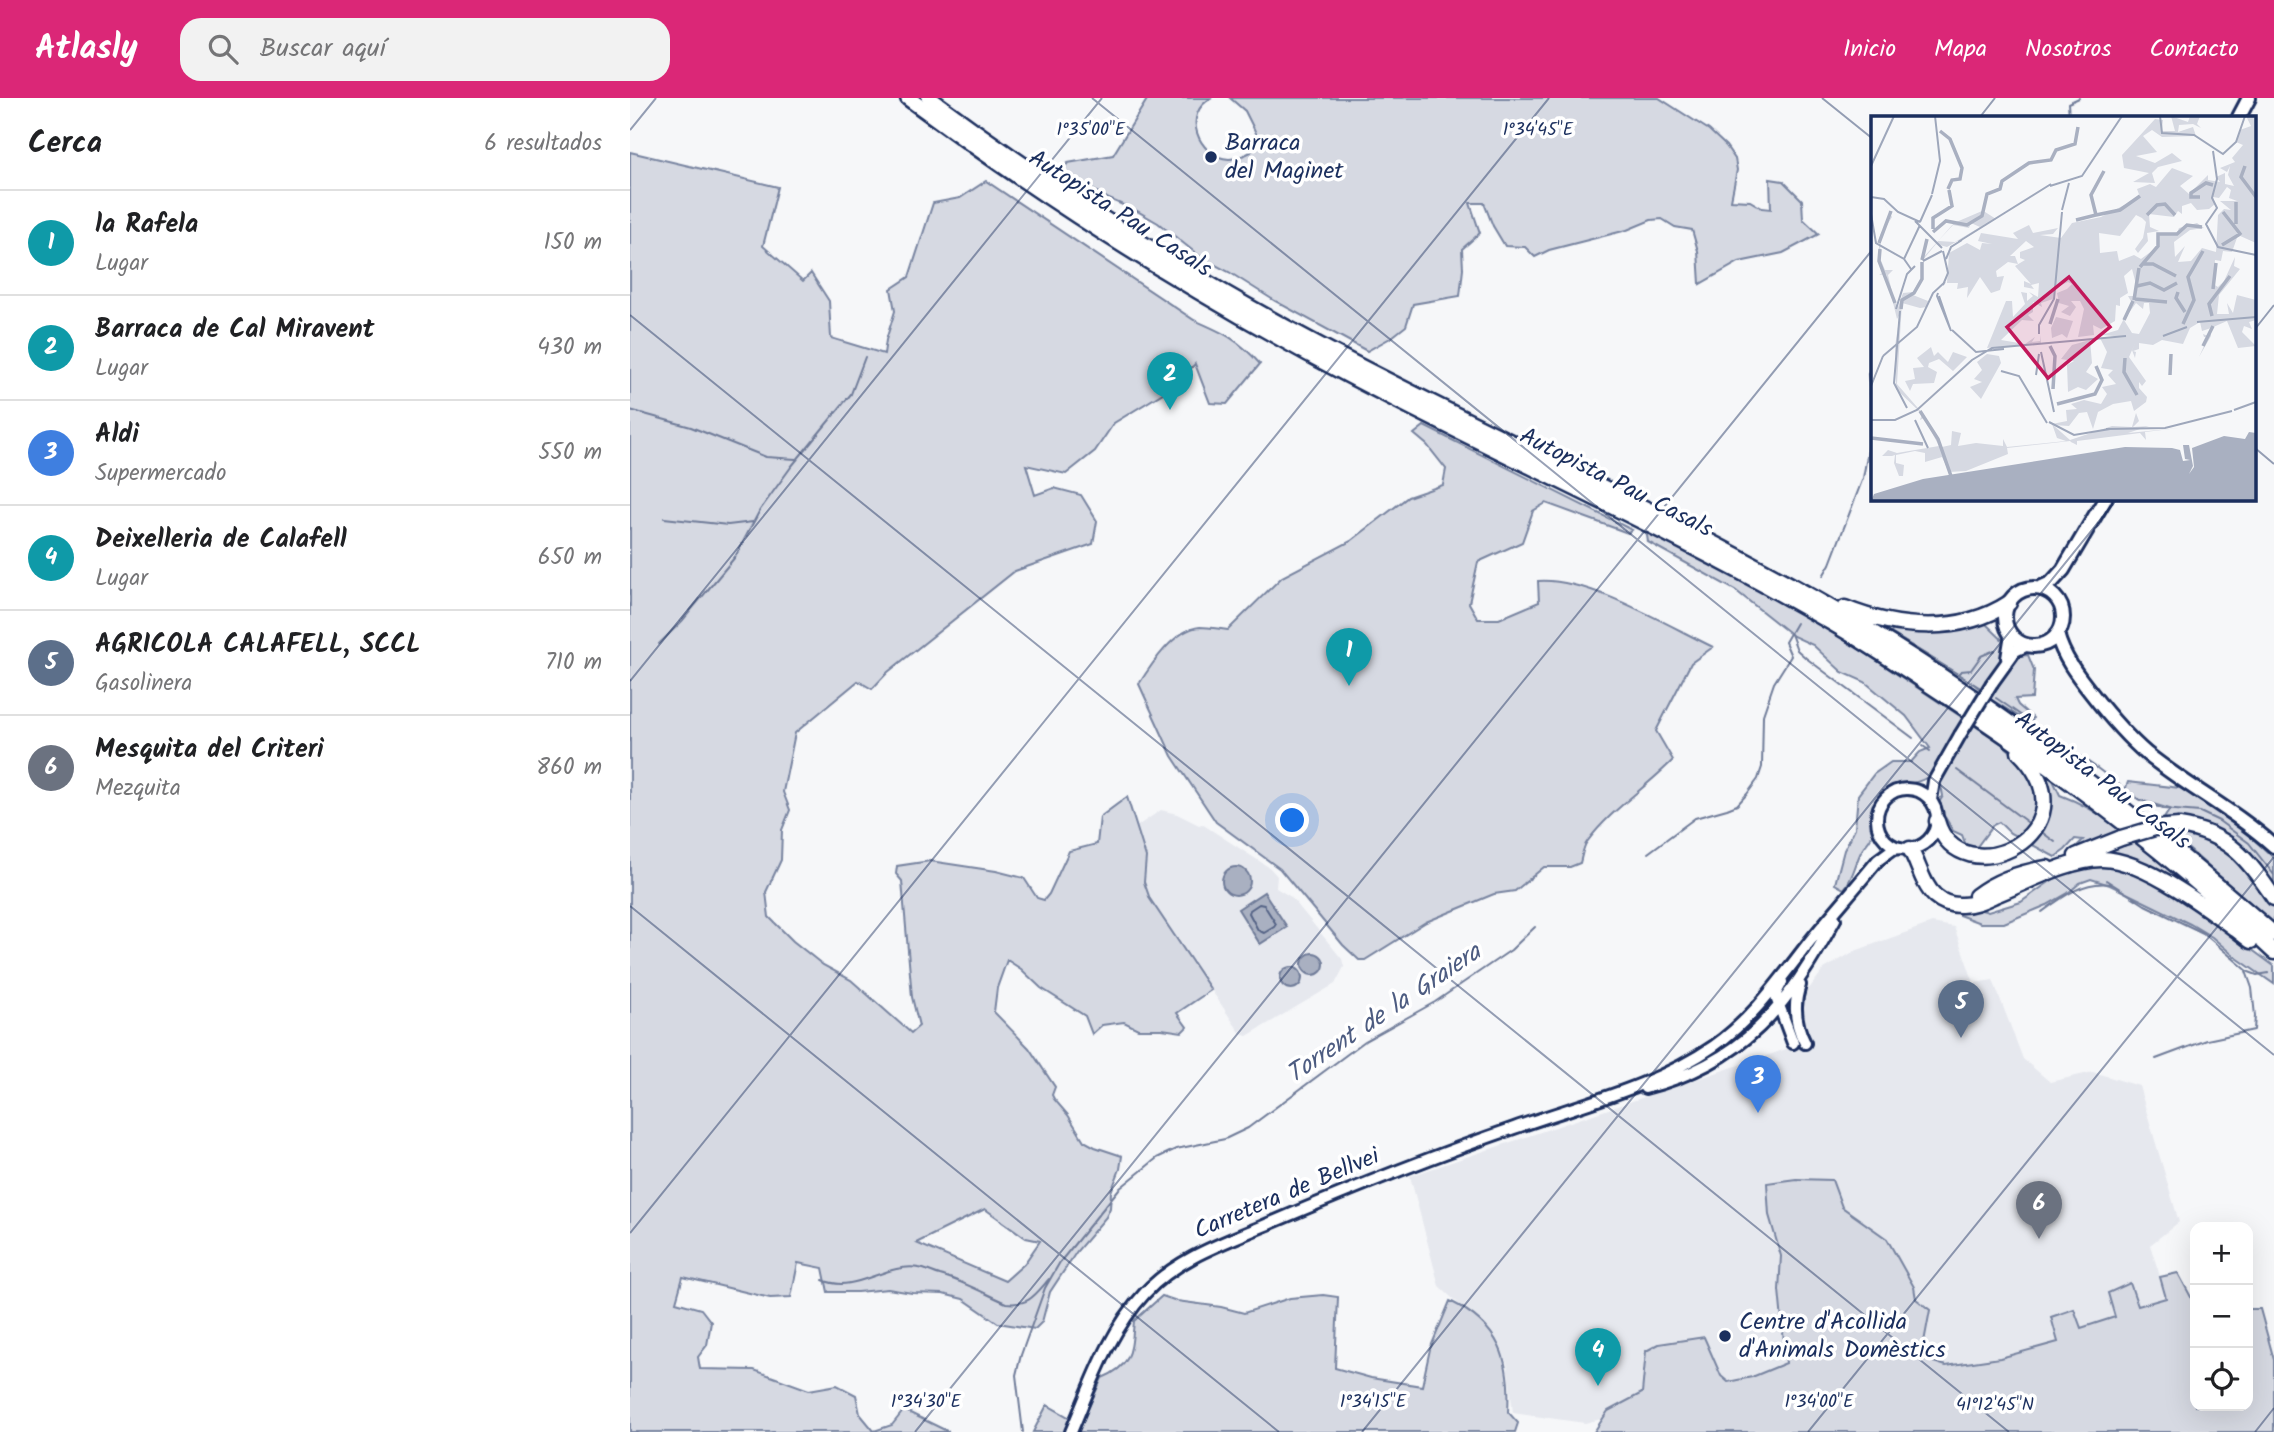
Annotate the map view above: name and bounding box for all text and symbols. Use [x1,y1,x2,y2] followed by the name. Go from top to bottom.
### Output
[180,18,670,81] search box
[35,23,138,76] text: Atlasly
[260,28,386,70] text: Buscar aquí
[204,30,242,68] icon: search
[1843,30,1896,69] text: Inicio
[1934,30,1987,69] text: Mapa
[2025,30,2112,69] text: Nosotros
[2150,30,2239,69] text: Contacto
[1057,116,1126,145] text: 1°35'00"E
[1503,116,1574,145] text: 1°34'45"E
[1871,116,2256,500] inset map
[28,120,102,168] text: Cerca
[1225,124,1344,191] place label: Barraca del Maginet
[484,126,602,162] text: 6 resultados
[1020,140,1220,288] street label: Autopista Pau Casals
[1203,149,1219,165] marker: Barraca del Maginet
[95,204,198,246] text: la Rafela
[48,225,54,261] text: 1
[543,225,602,261] text: 150 m
[95,246,148,282] text: Lugar
[95,309,374,351] text: Barraca de Cal Miravent
[44,330,58,366] text: 2
[537,330,602,366] text: 430 m
[95,351,148,387] text: Lugar
[1147,352,1193,410] pin: 2
[95,414,139,456] text: Aldi
[1512,417,1720,549] street label: Autopista Pau Casals
[45,435,57,471] text: 3
[538,435,602,471] text: 550 m
[95,456,226,492] text: Supermercado
[95,519,347,561] text: Deixelleria de Calafell
[45,540,57,576] text: 4
[538,540,602,576] text: 650 m
[95,561,148,597] text: Lugar
[95,624,421,666] text: AGRICOLA CALAFELL, SCCL
[1326,628,1372,686] pin: 1
[45,645,57,681] text: 5
[545,645,602,681] text: 710 m
[95,666,192,702] text: Gasolinera
[2005,701,2199,861] street label: Autopista Pau Casals
[95,729,324,771] text: Mesquita del Criteri
[45,750,57,786] text: 6
[536,750,602,786] text: 860 m
[95,771,181,807] text: Mezquita
[1275,803,1309,837] your location
[1278,932,1492,1095] water label: Torrent de la Graiera
[1938,980,1984,1038] pin: 5
[1735,1055,1781,1113] pin: 3
[1188,1137,1387,1251] street label: Carretera de Bellvei
[2016,1181,2062,1239] pin: 6
[2190,1222,2253,1411] map controls
[2190,1222,2253,1285] button: +
[2190,1285,2253,1348] button: −
[1739,1303,1946,1370] place label: Centre d'Acollida d'Animals Domèstics
[1575,1328,1621,1386] pin: 4
[1717,1328,1733,1344] marker: Centre d'Acollida d'Animals Domèstics
[2190,1348,2253,1411] button: locate
[891,1388,962,1417] text: 1°34'30"E
[1340,1388,1407,1417] text: 1°34'15"E
[1784,1388,1854,1417] text: 1°34'00"E
[1956,1391,2034,1420] text: 41°12'45"N

